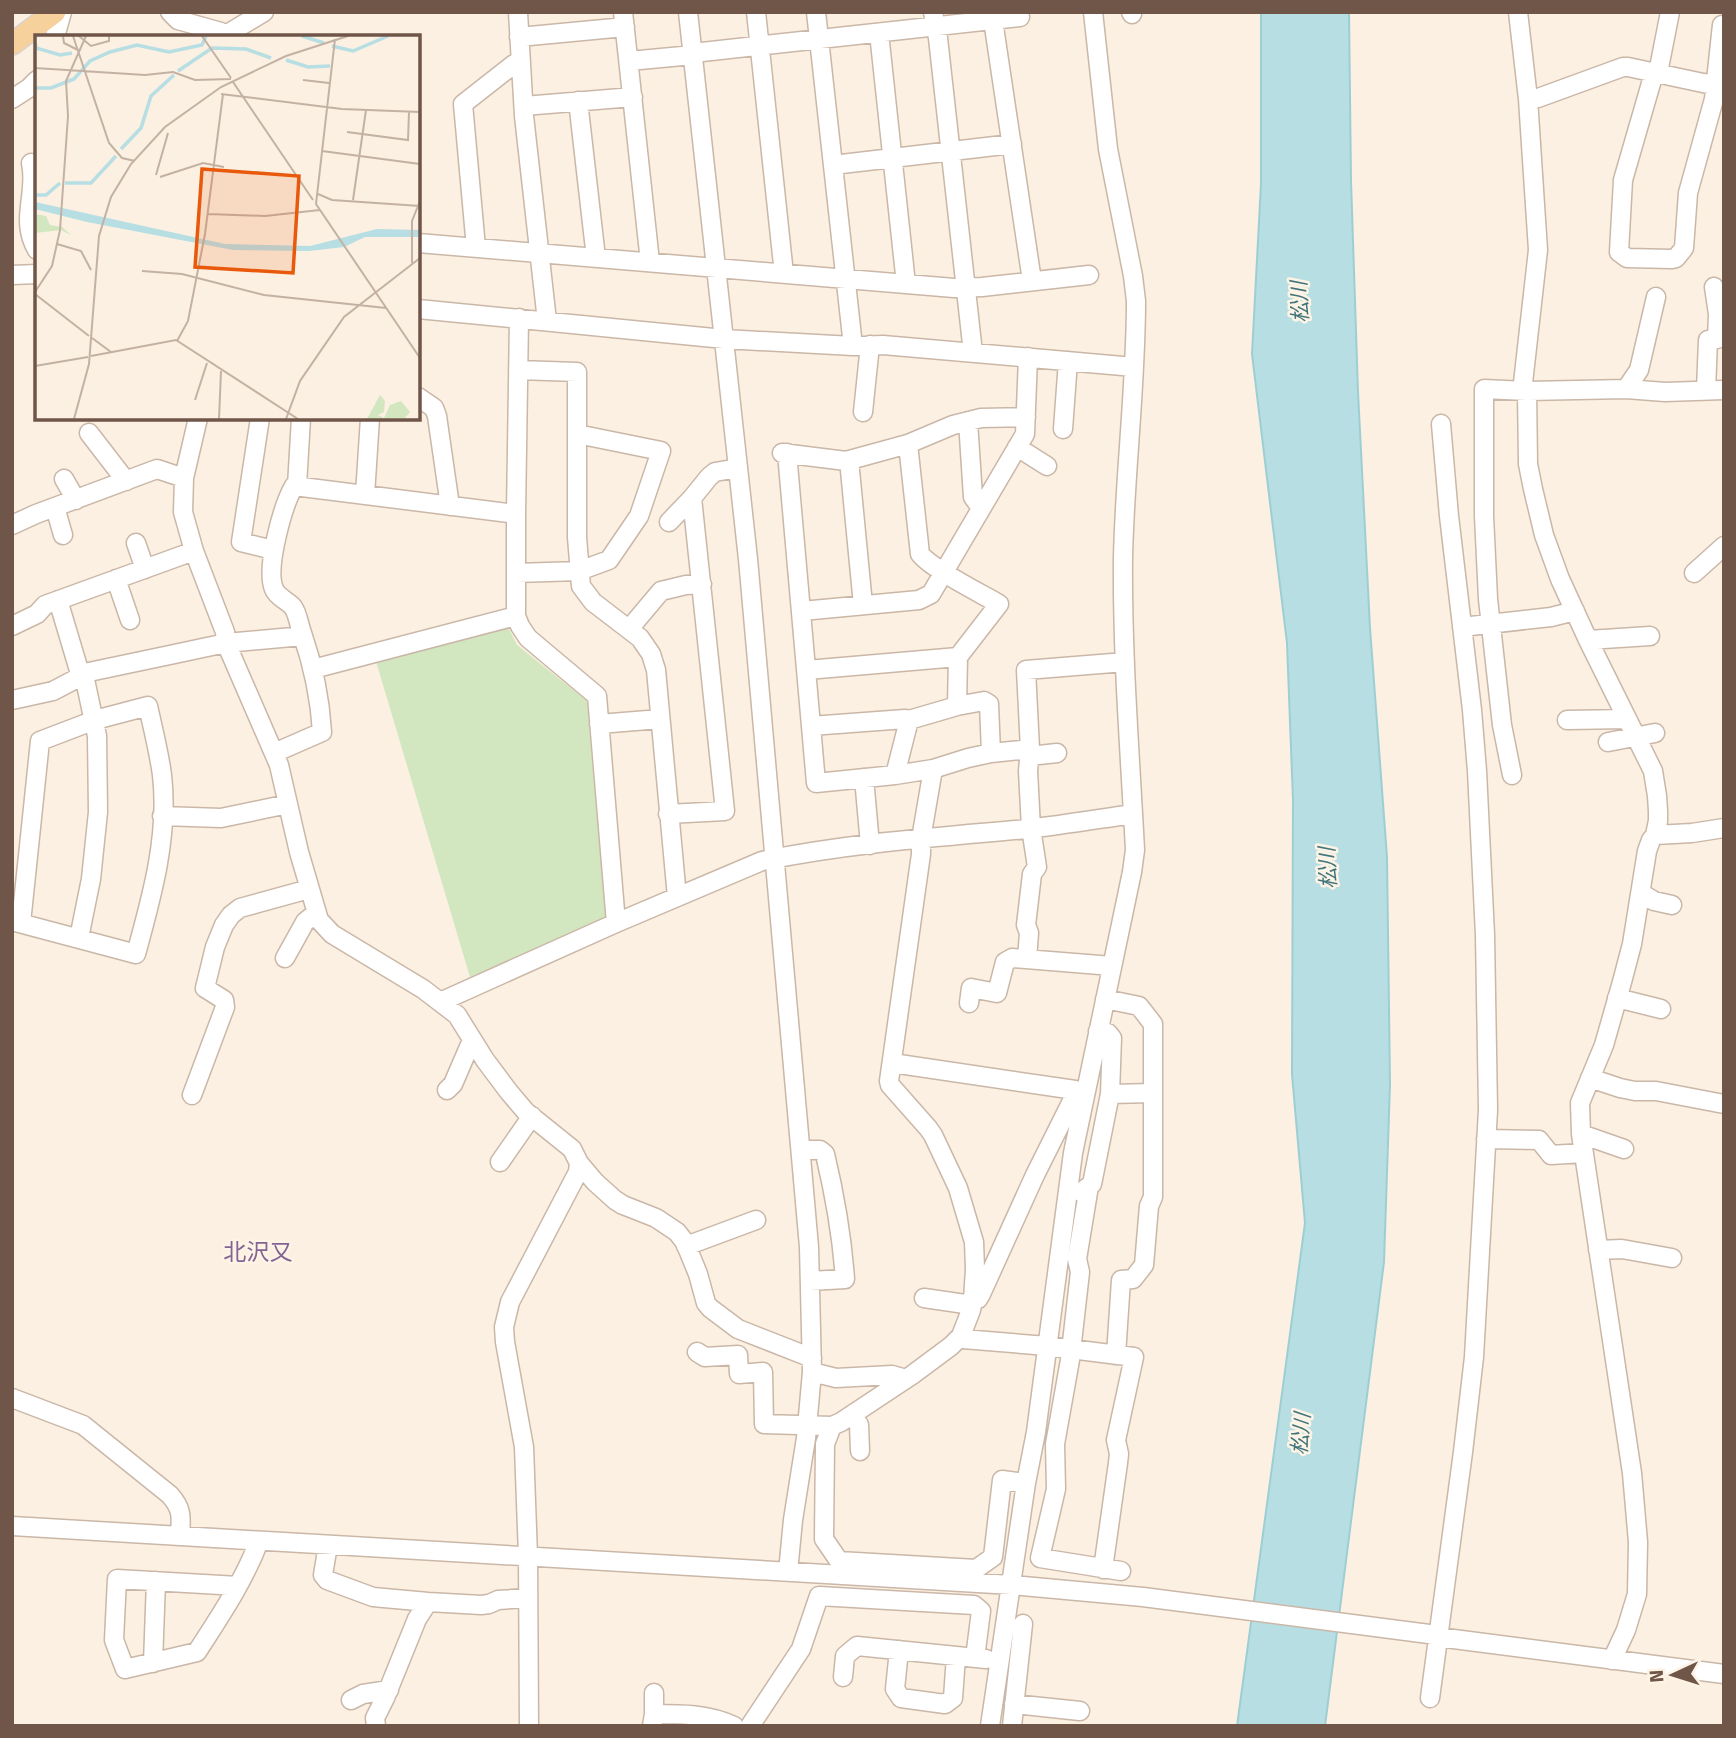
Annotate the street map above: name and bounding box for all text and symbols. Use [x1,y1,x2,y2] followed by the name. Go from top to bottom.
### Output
[35,35,420,420] inset map
[1286,278,1314,324] water label: 松川
[1314,844,1342,890] water label: 松川
[224,1238,293,1266] district label: 北沢又
[1286,1410,1316,1456] water label: 松川
[1638,1640,1708,1710] north arrow
[1645,1669,1668,1683] text: N

